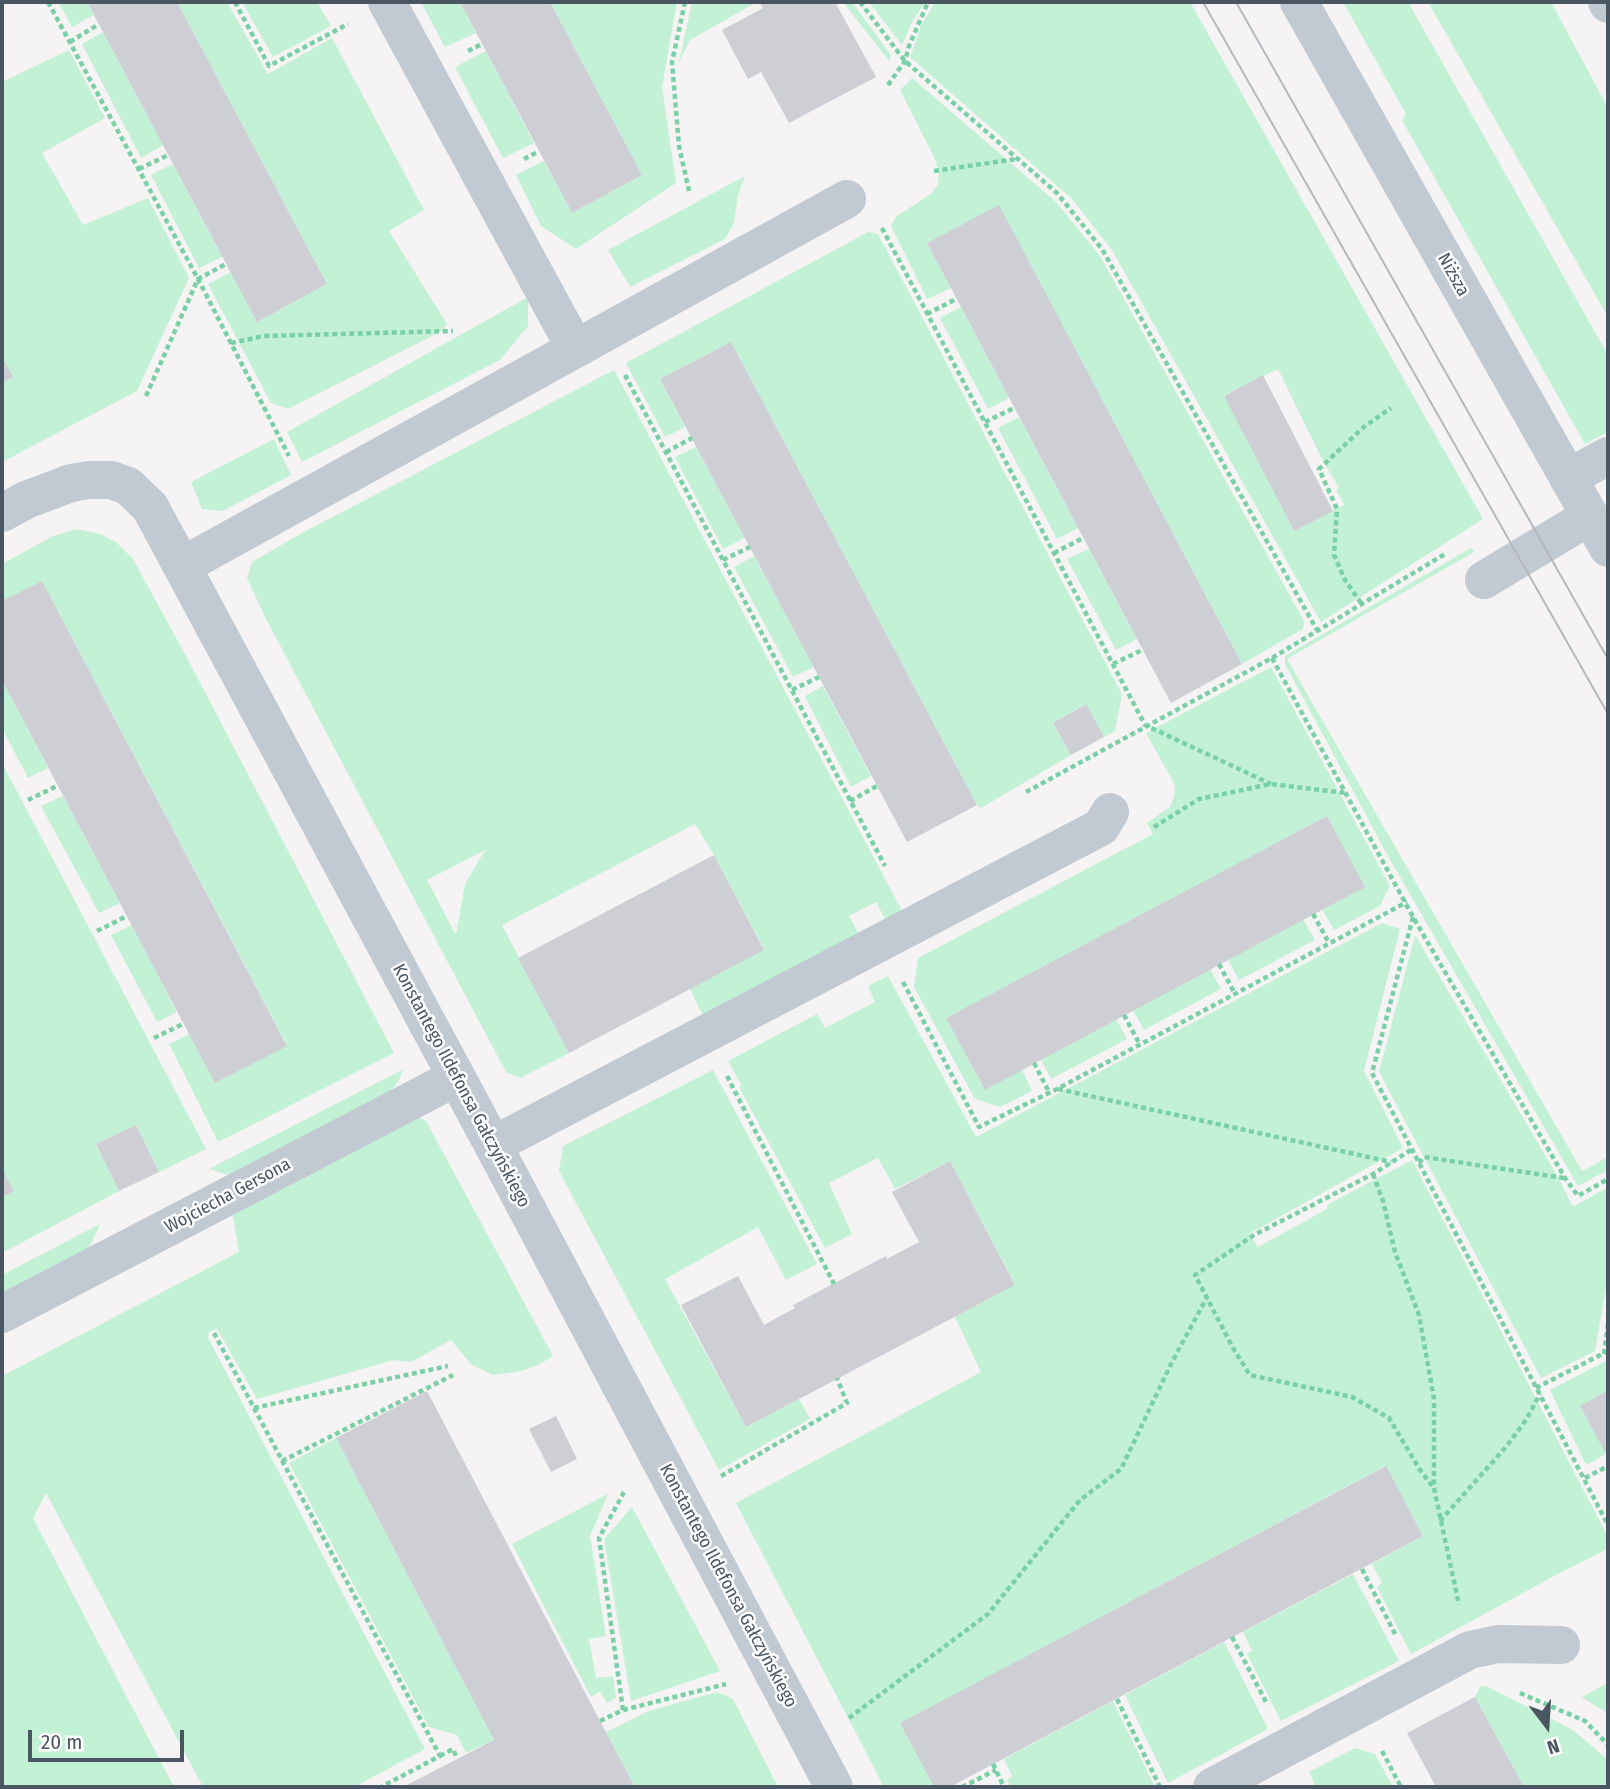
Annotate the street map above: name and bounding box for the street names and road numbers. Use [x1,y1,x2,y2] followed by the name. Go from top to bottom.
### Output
[1432,250,1474,300] street label: Niższa
[387,961,535,1211] street label: Konstantego Ildefonsa Gałczyńskiego
[161,1154,295,1238] street label: Wojciecha Gersona
[654,1461,802,1711] street label: Konstantego Ildefonsa Gałczyńskiego

